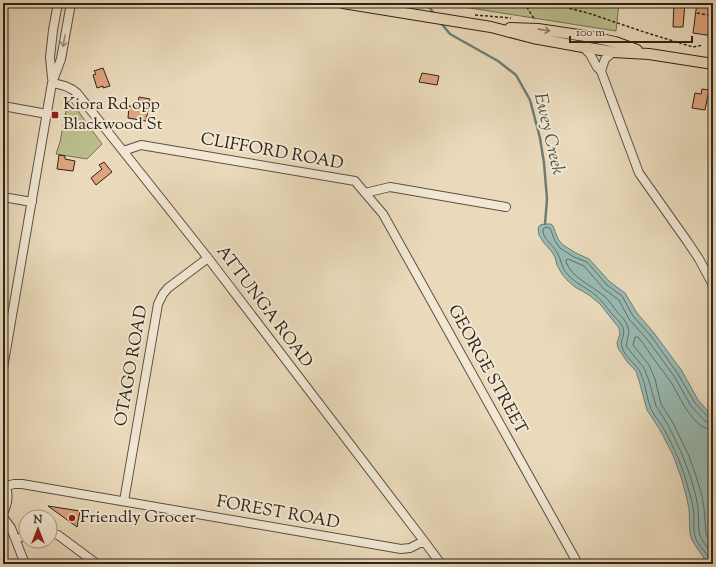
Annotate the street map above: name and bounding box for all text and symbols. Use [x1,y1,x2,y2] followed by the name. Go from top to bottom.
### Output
[570,18,692,44] scale bar
[576,24,605,42] text: 100 m
[537,26,550,34] one-way arrow
[60,34,68,47] one-way arrow
[526,90,570,178] water label: Ewey Creek
[63,93,163,137] place label: Kiora Rd opp Blackwood St
[50,110,60,120] marker: Kiora Rd opp Blackwood St
[199,128,345,176] street label: CLIFFORD ROAD
[210,241,318,373] street label: ATTUNGA ROAD
[441,301,533,439] street label: GEORGE STREET
[110,304,154,428] street label: OTAGO ROAD
[214,490,342,536] street label: FOREST ROAD
[80,506,197,530] place label: Friendly Grocer
[18,509,58,549] north arrow
[33,512,43,528] text: N
[67,513,77,523] marker: Friendly Grocer

